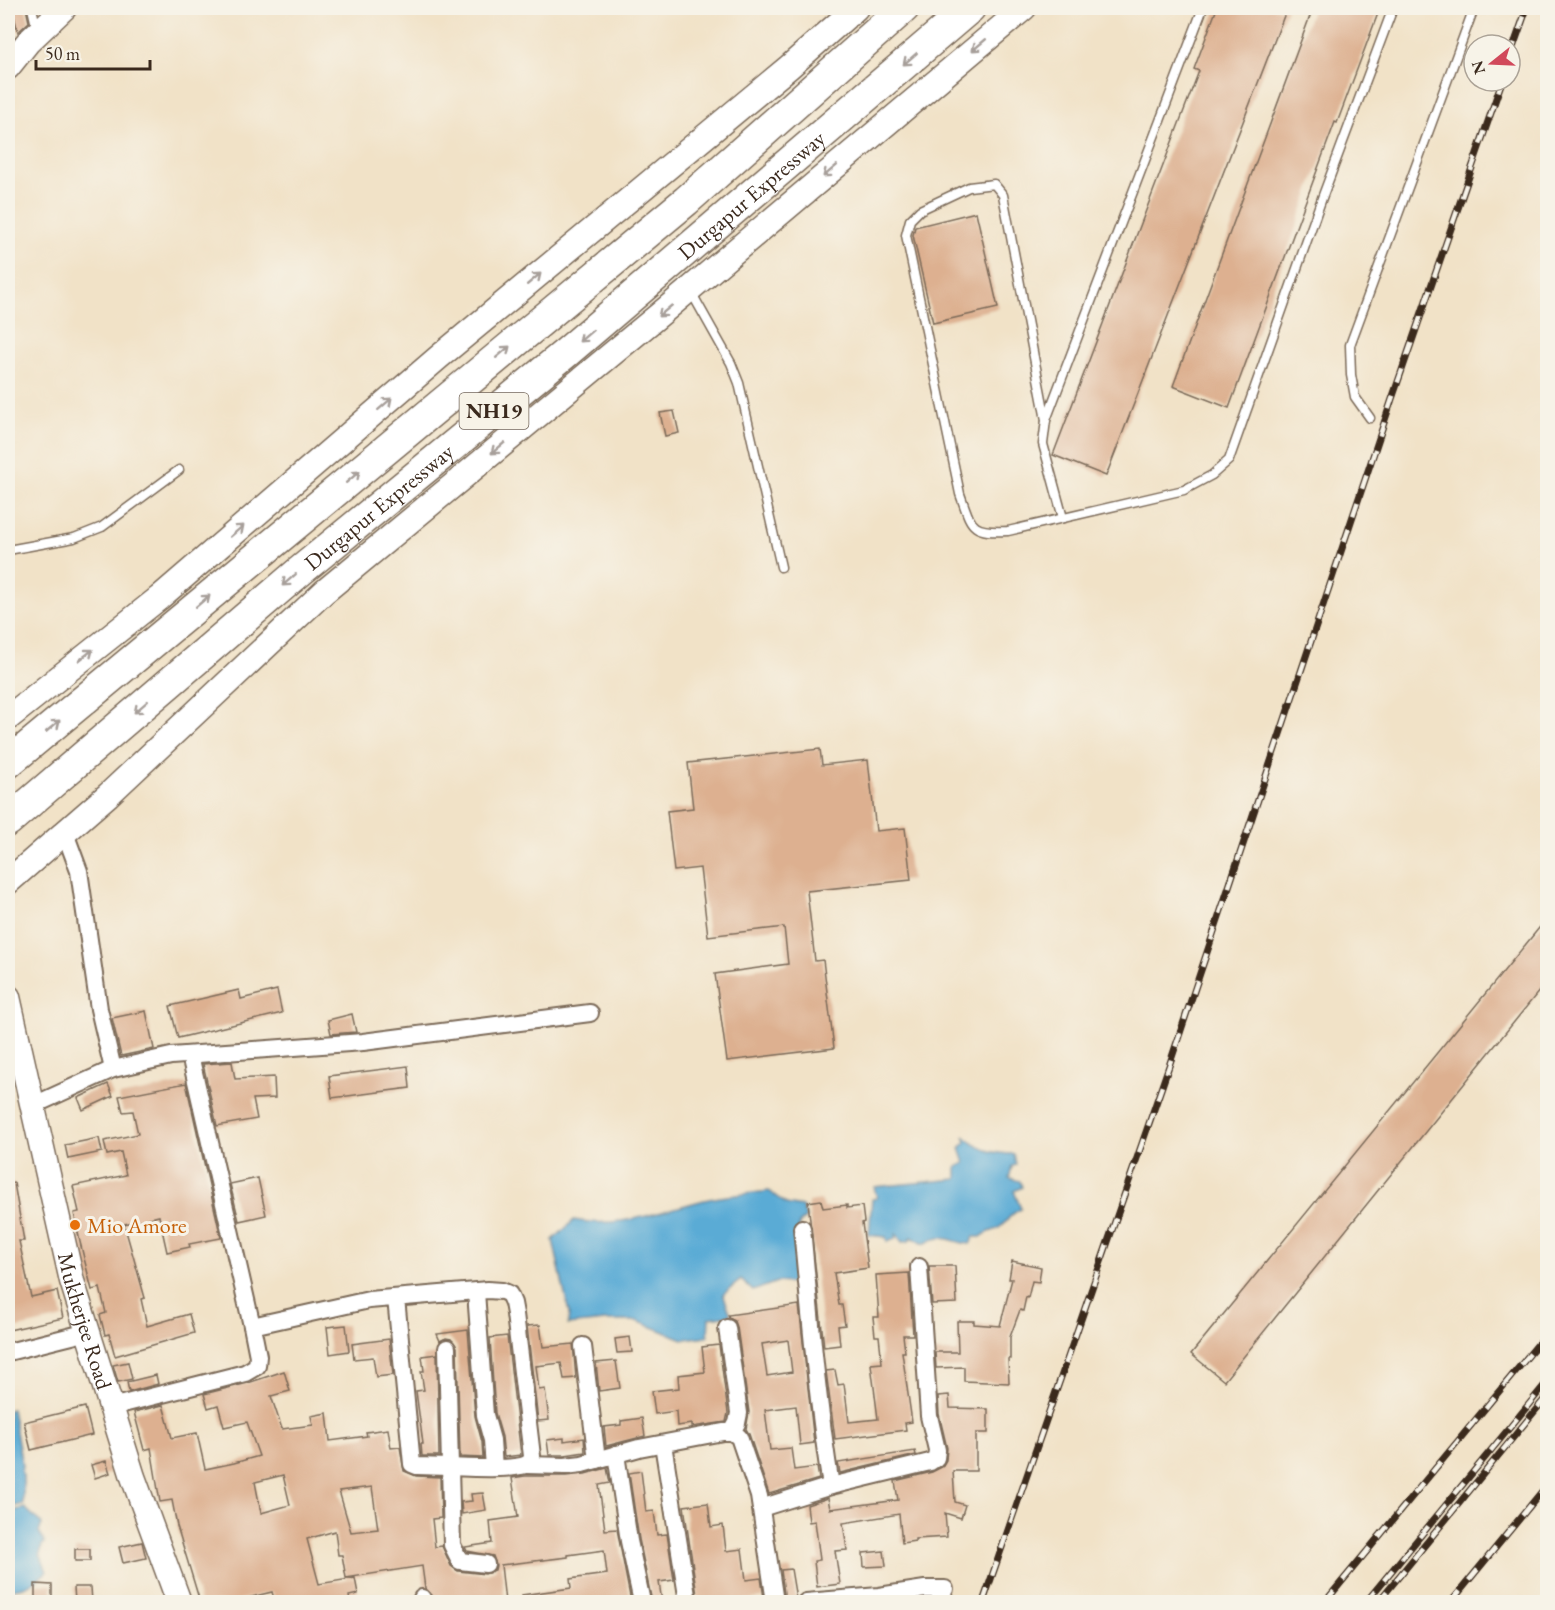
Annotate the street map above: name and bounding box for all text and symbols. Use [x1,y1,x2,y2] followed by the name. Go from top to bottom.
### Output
[36,33,150,71] scale bar
[1462,33,1522,93] north arrow
[972,38,987,52] one-way arrow
[45,42,80,65] text: 50 m
[903,52,918,66] one-way arrow
[1466,58,1490,77] text: N
[672,124,832,266] street label: Durgapur Expressway
[823,164,838,178] one-way arrow
[526,272,542,285] one-way arrow
[657,304,673,317] one-way arrow
[579,329,594,343] one-way arrow
[495,346,511,359] one-way arrow
[460,393,528,429] road number: NH19
[377,397,392,411] one-way arrow
[298,437,460,577] street label: Durgapur Expressway
[491,441,506,455] one-way arrow
[345,470,360,484] one-way arrow
[229,524,244,538] one-way arrow
[282,573,297,587] one-way arrow
[195,595,211,608] one-way arrow
[78,649,94,662] one-way arrow
[133,700,149,713] one-way arrow
[44,720,60,733] one-way arrow
[87,1211,187,1240] place label: Mio Amore
[68,1218,82,1232] marker: Mio Amore
[51,1250,119,1394] street label: Mukherjee Road

